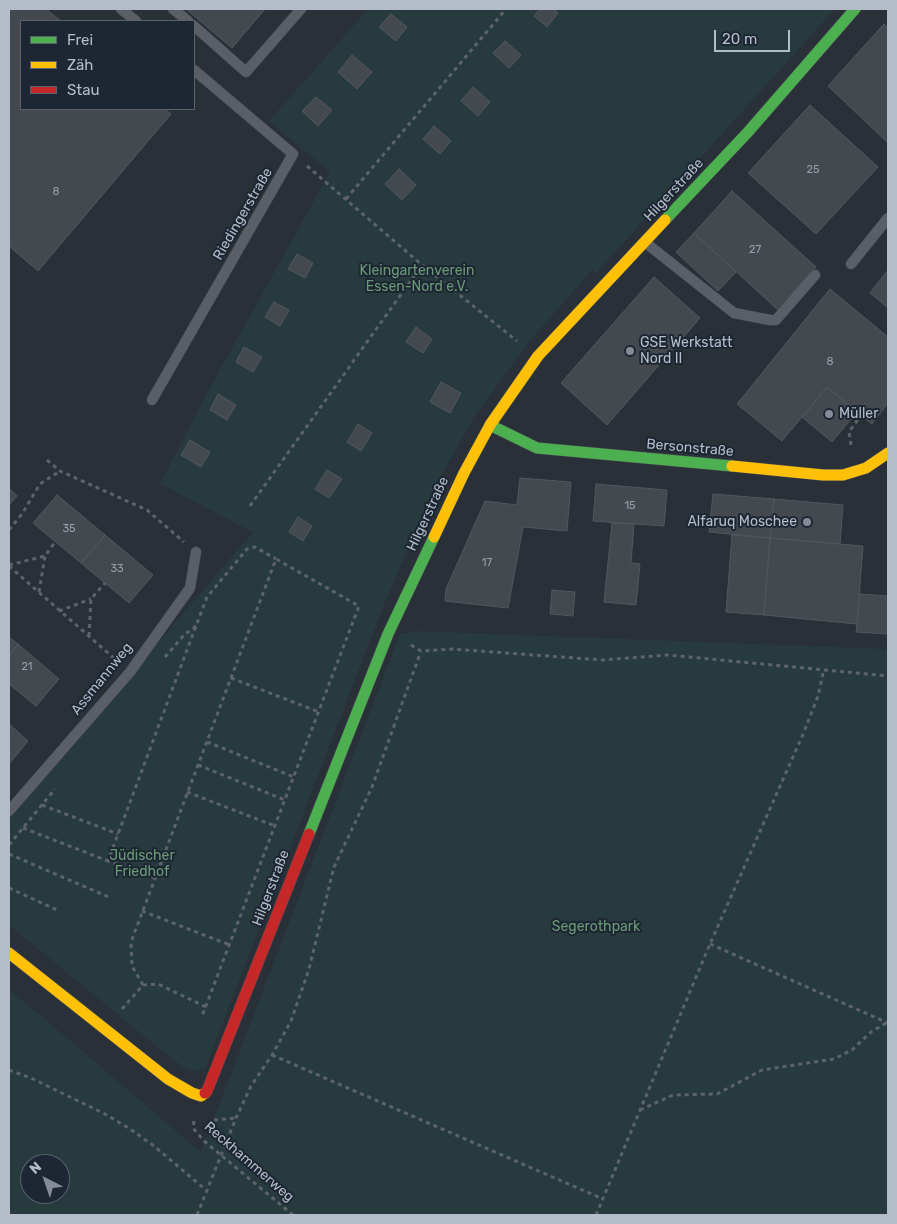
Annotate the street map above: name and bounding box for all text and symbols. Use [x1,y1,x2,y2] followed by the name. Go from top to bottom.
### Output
[20,20,195,110] legend
[717,20,793,52] scale bar
[722,30,757,48] text: 20 m
[67,31,93,49] text: Frei
[67,56,93,74] text: Zäh
[67,81,100,99] text: Stau
[641,155,707,225] street label: Hilgerstraße
[807,163,819,177] house number: 25
[210,165,276,263] street label: Riedingerstraße
[53,185,59,199] house number: 8
[749,243,761,257] house number: 27
[360,263,474,296] park label: Kleingartenverein Essen-Nord e.V.
[640,335,733,368] place label: GSE Werkstatt Nord II
[624,345,636,357] marker: GSE Werkstatt Nord II
[827,355,833,369] house number: 8
[839,406,879,422] place label: Müller
[823,408,835,420] marker: Müller
[646,436,734,460] street label: Bersonstraße
[403,474,453,554] street label: Hilgerstraße
[624,499,636,513] house number: 15
[687,514,797,530] place label: Alfaruq Moschee
[801,516,813,528] marker: Alfaruq Moschee
[62,522,76,536] house number: 35
[482,556,492,570] house number: 17
[110,562,124,576] house number: 33
[68,640,136,718] street label: Assmannweg
[21,660,33,674] house number: 21
[109,848,175,880] park label: Jüdischer Friedhof
[249,848,293,928] street label: Hilgerstraße
[552,919,640,935] park label: Segerothpark
[201,1118,297,1206] street label: Reckhammerweg
[20,1154,70,1204] north arrow
[26,1158,45,1178] text: N

